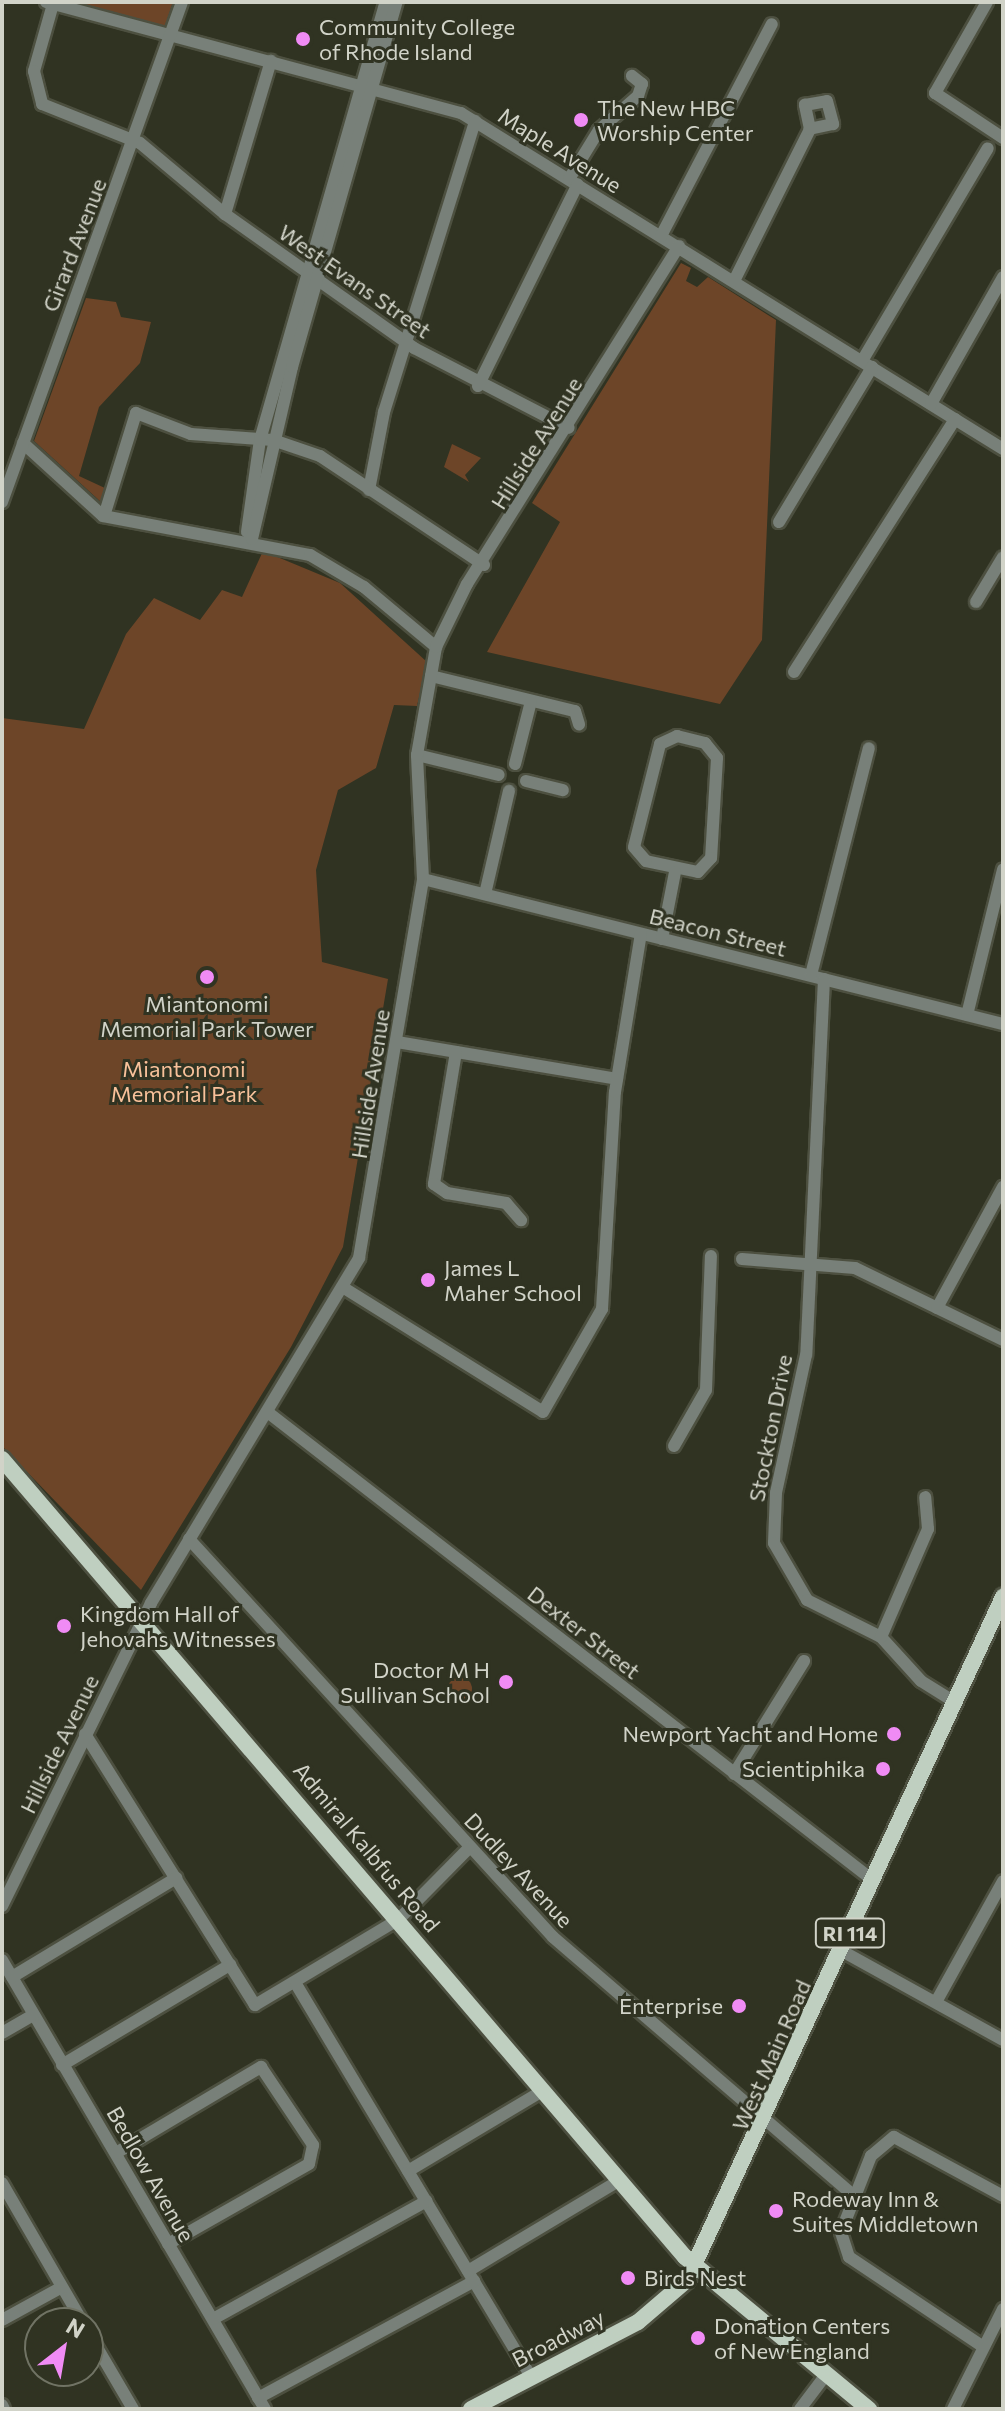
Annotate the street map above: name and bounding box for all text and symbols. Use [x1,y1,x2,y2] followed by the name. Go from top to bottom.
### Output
[319,13,515,64] place label: Community College of Rhode Island
[294,30,312,48] marker: Community College of Rhode Island
[597,94,753,146] place label: The New HBC Worship Center
[494,102,626,198] street label: Maple Avenue
[572,111,590,129] marker: The New HBC Worship Center
[36,175,112,315] street label: Girard Avenue
[274,219,436,343] street label: West Evans Street
[485,372,587,514] street label: Hillside Avenue
[647,902,789,962] street label: Beacon Street
[198,968,216,986] marker: Miantonomi Memorial Park Tower
[100,990,314,1042] place label: Miantonomi Memorial Park Tower
[345,1007,395,1161] street label: Hillside Avenue
[111,1055,257,1106] park label: Miantonomi Memorial Park
[444,1254,582,1306] place label: James L Maher School
[419,1271,437,1289] marker: James L Maher School
[743,1352,797,1504] street label: Stockton Drive
[523,1580,645,1684] street label: Dexter Street
[80,1600,276,1652] place label: Kingdom Hall of Jehovahs Witnesses
[55,1617,73,1635] marker: Kingdom Hall of Jehovahs Witnesses
[340,1656,490,1708] place label: Doctor M H Sullivan School
[14,1670,104,1818] street label: Hillside Avenue
[497,1673,515,1691] marker: Doctor M H Sullivan School
[622,1721,878,1747] place label: Newport Yacht and Home
[885,1725,903,1743] marker: Newport Yacht and Home
[742,1756,865,1782] place label: Scientiphika
[288,1757,446,1937] street label: Admiral Kalbfus Road
[872,1758,894,1780] marker: Scientiphika
[459,1807,579,1933] street label: Dudley Avenue
[814,1917,886,1949] road number: RI 114
[726,1976,816,2134] street label: West Main Road
[619,1993,723,2019] place label: Enterprise
[730,1997,748,2015] marker: Enterprise
[102,2102,200,2246] street label: Bedlow Avenue
[792,2185,979,2236] place label: Rodeway Inn & Suites Middletown
[767,2202,785,2220] marker: Rodeway Inn & Suites Middletown
[644,2265,746,2291] place label: Birds Nest
[619,2269,637,2287] marker: Birds Nest
[507,2304,609,2372] street label: Broadway
[24,2307,104,2387] north arrow
[62,2312,90,2344] text: N
[714,2312,890,2364] place label: Donation Centers of New England
[689,2329,707,2347] marker: Donation Centers of New England

